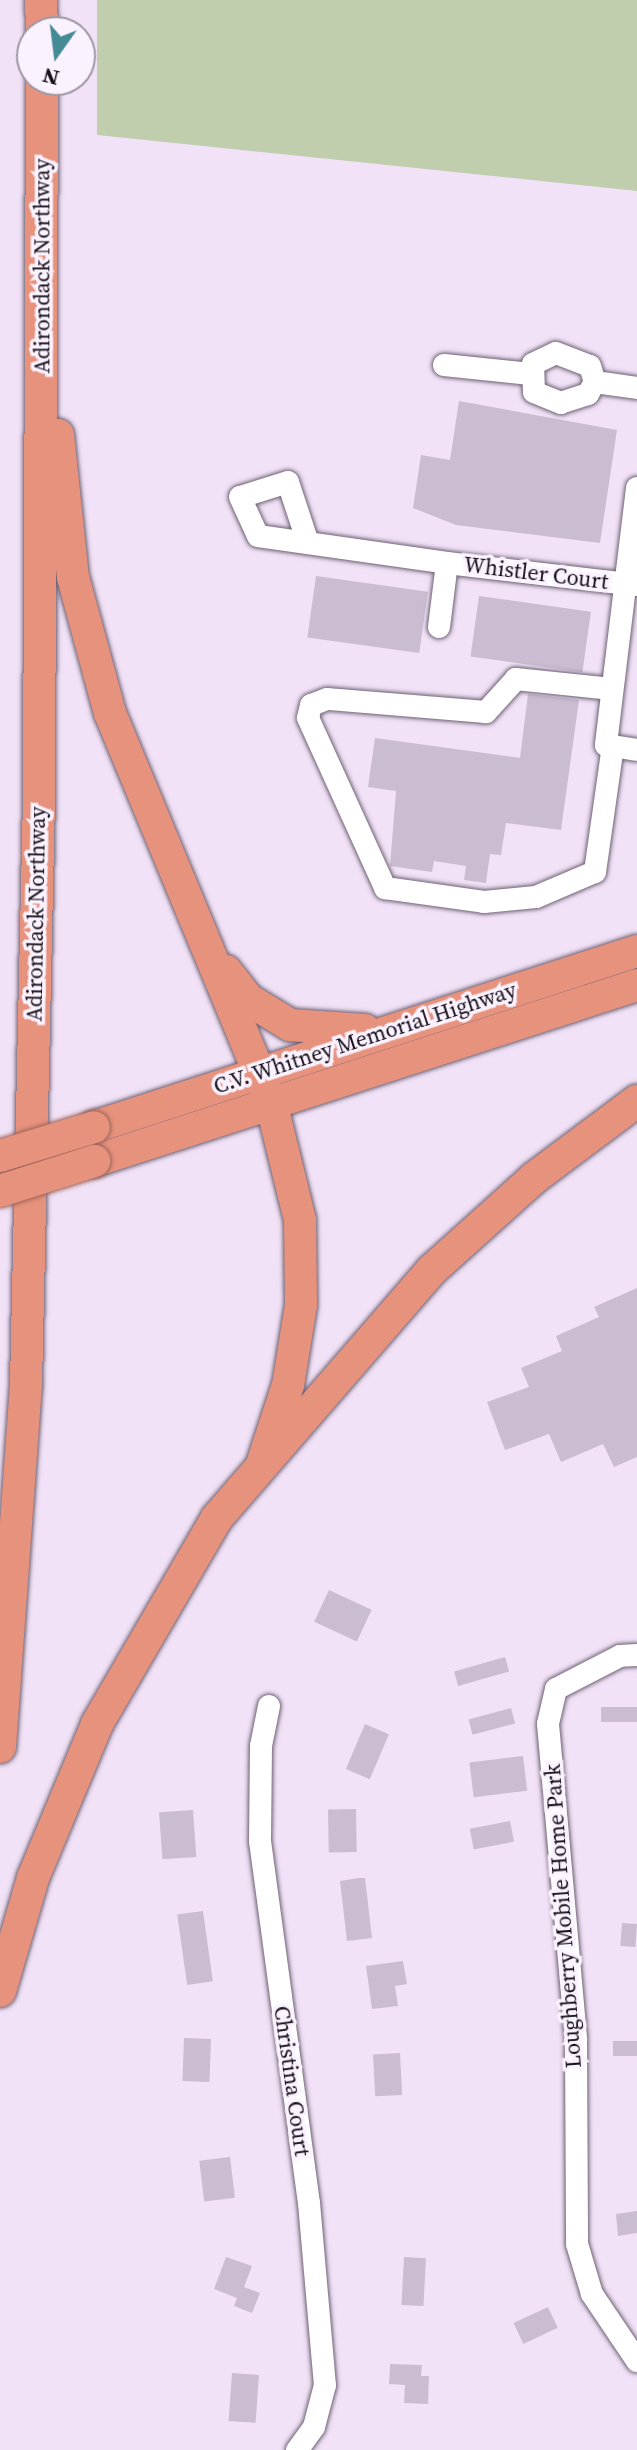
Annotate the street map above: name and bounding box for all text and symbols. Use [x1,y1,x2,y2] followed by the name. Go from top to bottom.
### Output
[16,16,96,96] north arrow
[39,61,62,94] text: N
[29,159,55,373] street label: Adirondack Northway
[462,551,610,595] street label: Whistler Court
[21,806,51,1022] street label: Adirondack Northway
[210,976,520,1100] street label: C.V. Whitney Memorial Highway
[539,1763,587,2069] street label: Loughberry Mobile Home Park
[268,2004,316,2158] street label: Christina Court

